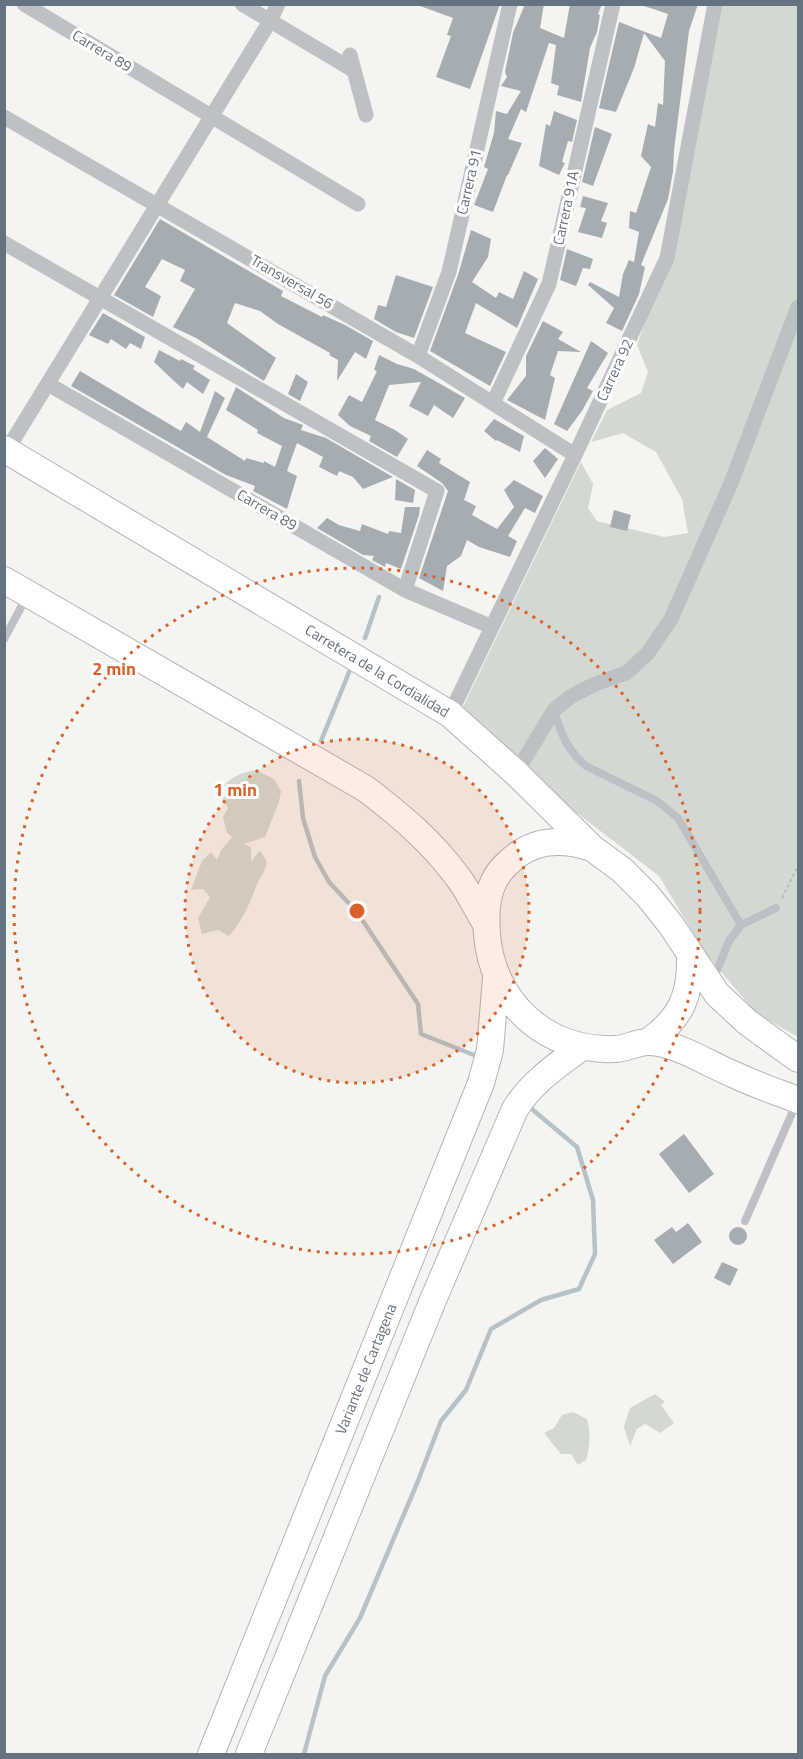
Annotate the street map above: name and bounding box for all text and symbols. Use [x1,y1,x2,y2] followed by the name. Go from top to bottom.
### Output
[68,24,137,78] street label: Carrera 89
[450,147,487,217] street label: Carrera 91
[546,169,585,247] street label: Carrera 91A
[247,249,338,315] street label: Transversal 56
[590,335,639,405] street label: Carrera 92
[233,483,302,536] street label: Carrera 89
[301,618,454,723] street label: Carretera de la Cordialidad
[92,655,136,682] text: 2 min
[213,776,257,803] text: 1 min
[347,901,367,921] centre of rings
[329,1299,402,1438] street label: Variante de Cartagena

